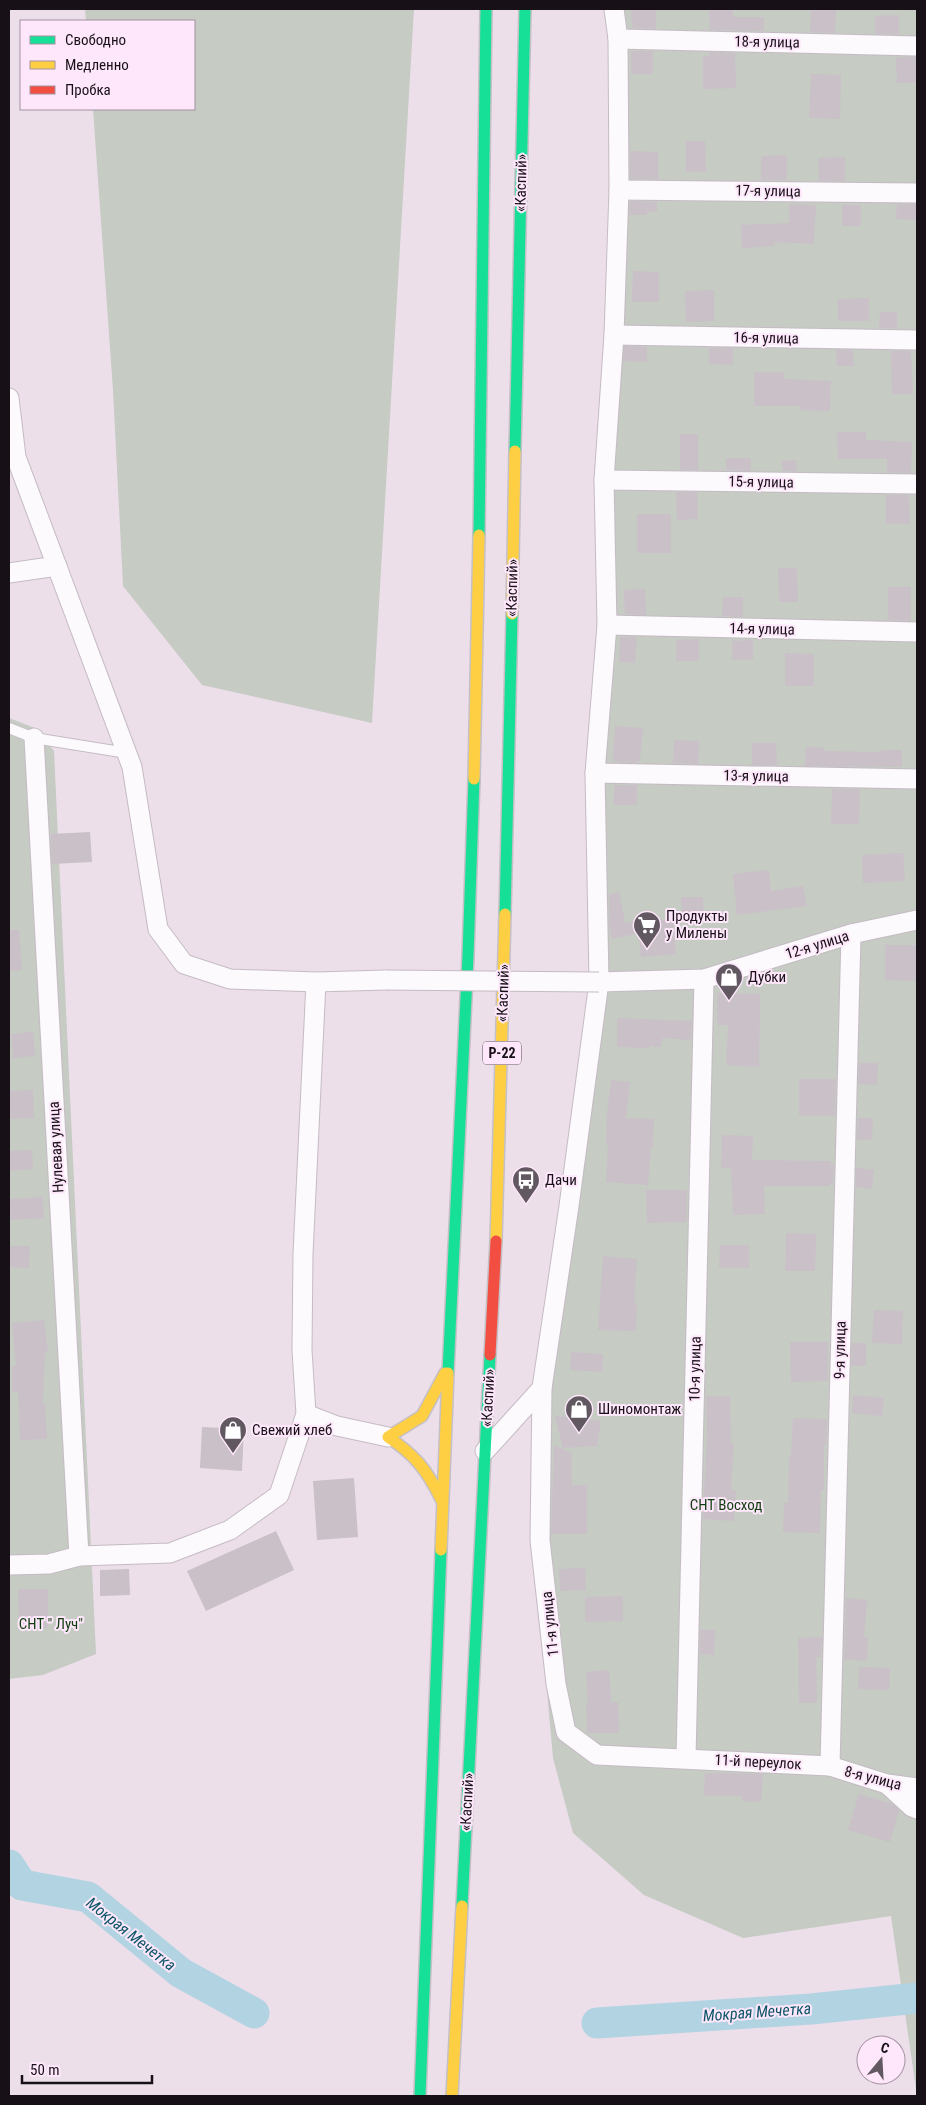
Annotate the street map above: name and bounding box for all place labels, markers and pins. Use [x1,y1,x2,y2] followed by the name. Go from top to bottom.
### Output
[666,907,728,942] place label: Продукты у Милены
[632,910,662,949] supermarket icon: Продукты у Милены
[714,962,744,1001] shop icon: Дубки
[748,968,786,986] place label: Дубки
[511,1165,541,1204] bus stop icon: Дачи
[545,1171,577,1189] place label: Дачи
[564,1394,594,1433] shop icon: Шиномонтаж
[598,1400,681,1418] place label: Шиномонтаж
[218,1415,248,1454] shop icon: Свежий хлеб
[252,1421,332,1439] place label: Свежий хлеб

